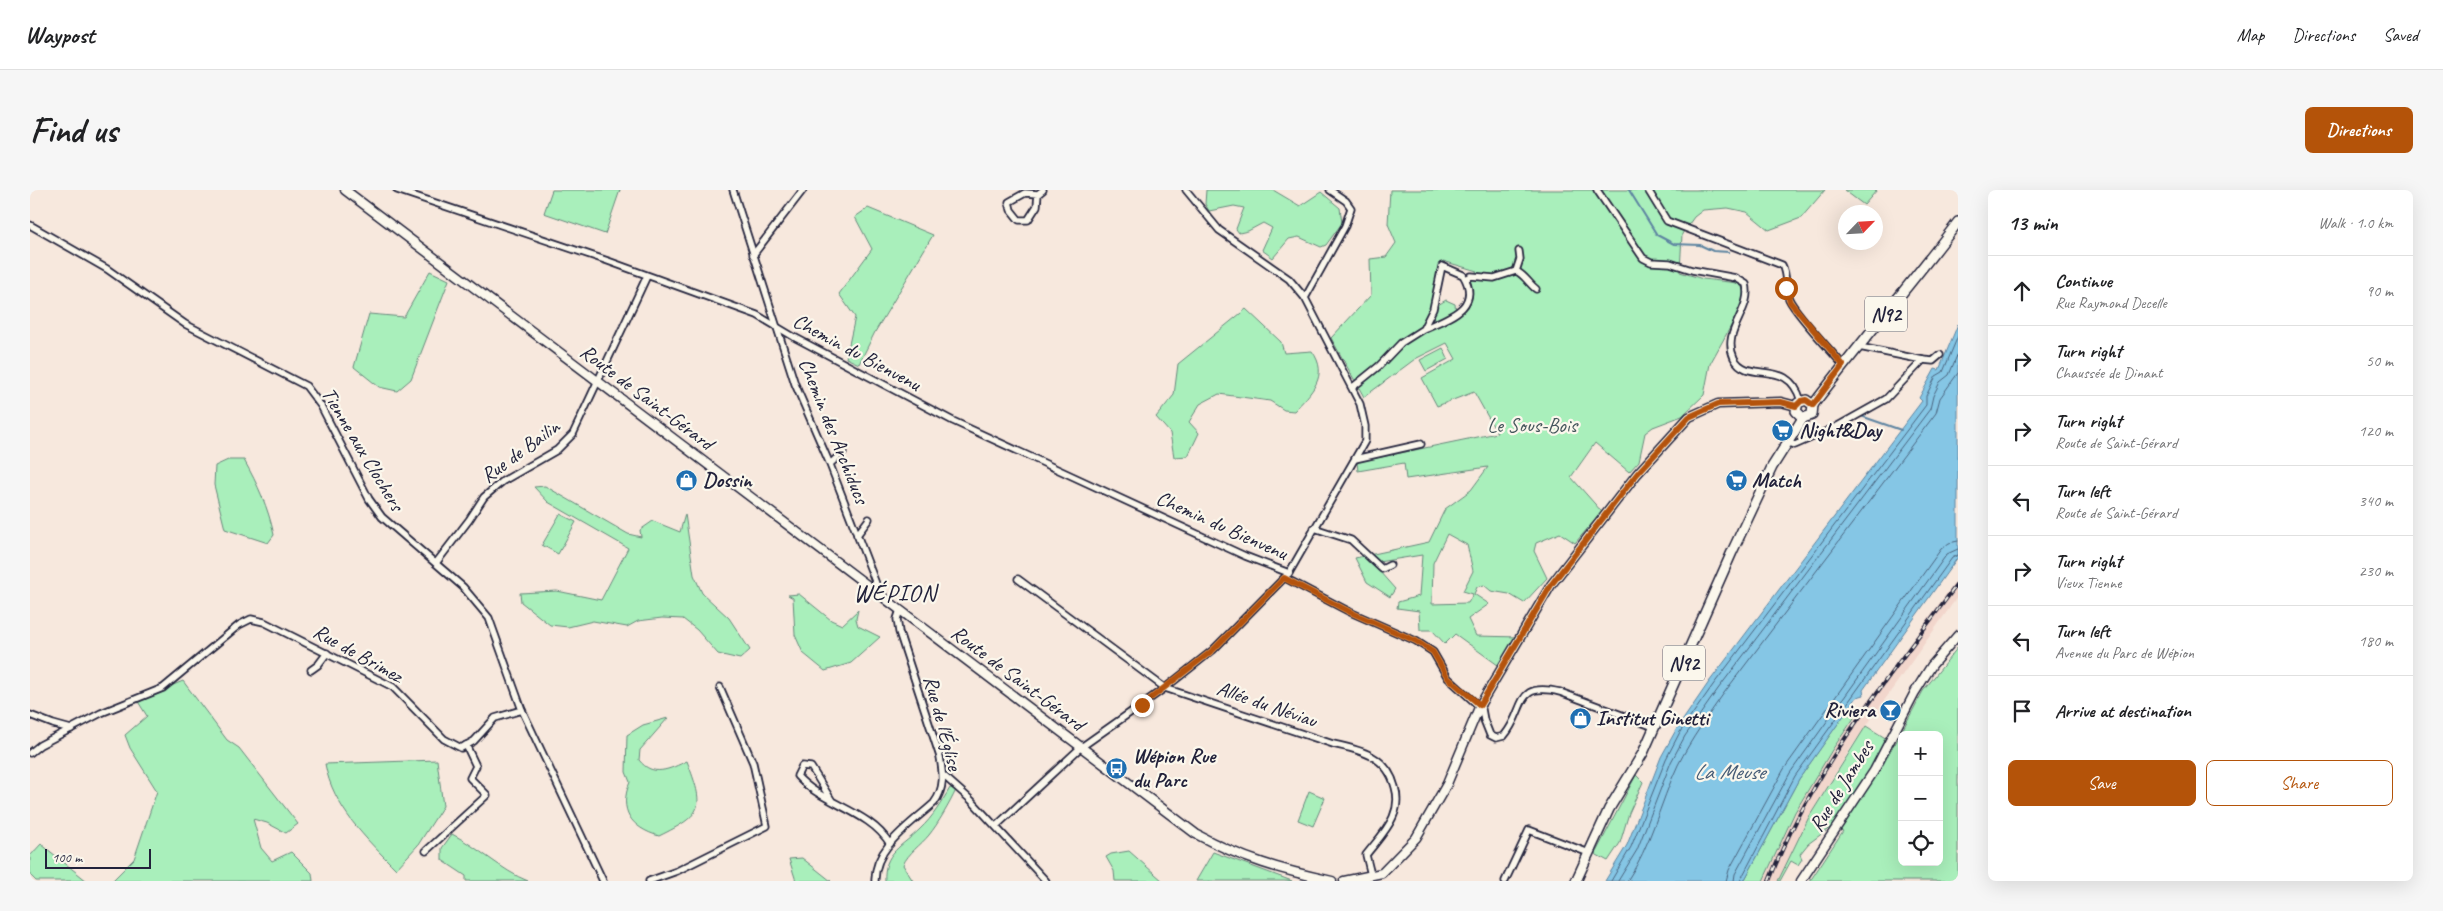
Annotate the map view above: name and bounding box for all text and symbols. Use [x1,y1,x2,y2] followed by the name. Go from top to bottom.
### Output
[25,20,95,50] text: Waypost
[2237,24,2264,46] text: Map
[2292,24,2355,46] text: Directions
[2383,24,2418,46] text: Saved
[2305,107,2413,153] button: Directions
[30,108,117,153] text: Find us
[1838,205,1883,250] north arrow
[2008,210,2058,236] text: 13 min
[2318,213,2393,233] text: Walk · 1.0 km
[2055,269,2112,293] text: Continue
[1775,277,1798,300] route start
[2008,277,2036,305] icon: ahead
[2366,281,2393,301] text: 90 m
[2055,293,2167,313] text: Rue Raymond Decelle
[1865,296,1907,332] road number: N92
[789,307,926,397] street label: Chemin du Bienvenu
[575,338,721,457] street label: Route de Saint-Gérard
[2055,339,2122,363] text: Turn right
[2008,347,2036,375] icon: right
[2366,351,2393,371] text: 50 m
[793,354,876,509] street label: Chemin des Archiducs
[2055,363,2162,383] text: Chaussée de Dinant
[316,382,411,517] street label: Tienne aux Clochers
[2055,409,2122,433] text: Turn right
[1487,412,1579,438] park label: Le Sous-Bois
[475,413,566,488] street label: Rue de Bailin
[1799,417,1883,443] place label: Night&Day
[2008,417,2036,445] icon: right
[1771,418,1795,442] supermarket icon: Night&Day
[2359,421,2393,441] text: 120 m
[2055,433,2177,453] text: Route de Saint-Gérard
[703,467,753,493] place label: Dossin
[1752,467,1802,493] place label: Match
[675,468,699,492] shop icon: Dossin
[1724,468,1748,492] supermarket icon: Match
[2055,479,2110,503] text: Turn left
[1152,484,1293,566] street label: Chemin du Bienvenu
[2008,487,2036,515] icon: left
[2359,491,2393,511] text: 340 m
[2055,503,2177,523] text: Route de Saint-Gérard
[2055,549,2122,573] text: Turn right
[2008,557,2036,585] icon: right
[2359,561,2393,581] text: 230 m
[2055,573,2121,593] text: Vieux Tienne
[853,578,939,608] district label: WÉPION
[309,618,409,689] street label: Rue de Brimez
[946,619,1092,738] street label: Route de Saint-Gérard
[2055,619,2110,643] text: Turn left
[2008,627,2036,655] icon: left
[2359,631,2393,651] text: 180 m
[2055,643,2194,663] text: Avenue du Parc de Wépion
[1663,646,1705,680] road number: N92
[918,673,968,774] street label: Rue de l'Église
[1214,675,1322,734] street label: Allée du Néviau
[1131,694,1154,717] route end
[1824,697,1877,723] place label: Riviera
[2008,697,2036,725] icon: arrive
[1879,698,1903,722] bar icon: Riviera
[2055,699,2191,723] text: Arrive at destination
[1596,705,1711,731] place label: Institut Ginetti
[1568,706,1592,730] shop icon: Institut Ginetti
[1898,731,1943,866] map controls
[1898,731,1943,776] button: +
[1803,734,1880,836] street label: Rue de Jambes
[1133,743,1217,793] place label: Wépion Rue du Parc
[1105,756,1129,780] bus stop icon: Wépion Rue du Parc
[1694,758,1768,786] water label: La Meuse
[2008,760,2196,806] button: Save
[2206,760,2393,806] button: Share
[1898,776,1943,821] button: −
[1898,821,1943,866] button: locate
[45,846,151,869] scale bar
[52,849,82,866] text: 100 m

